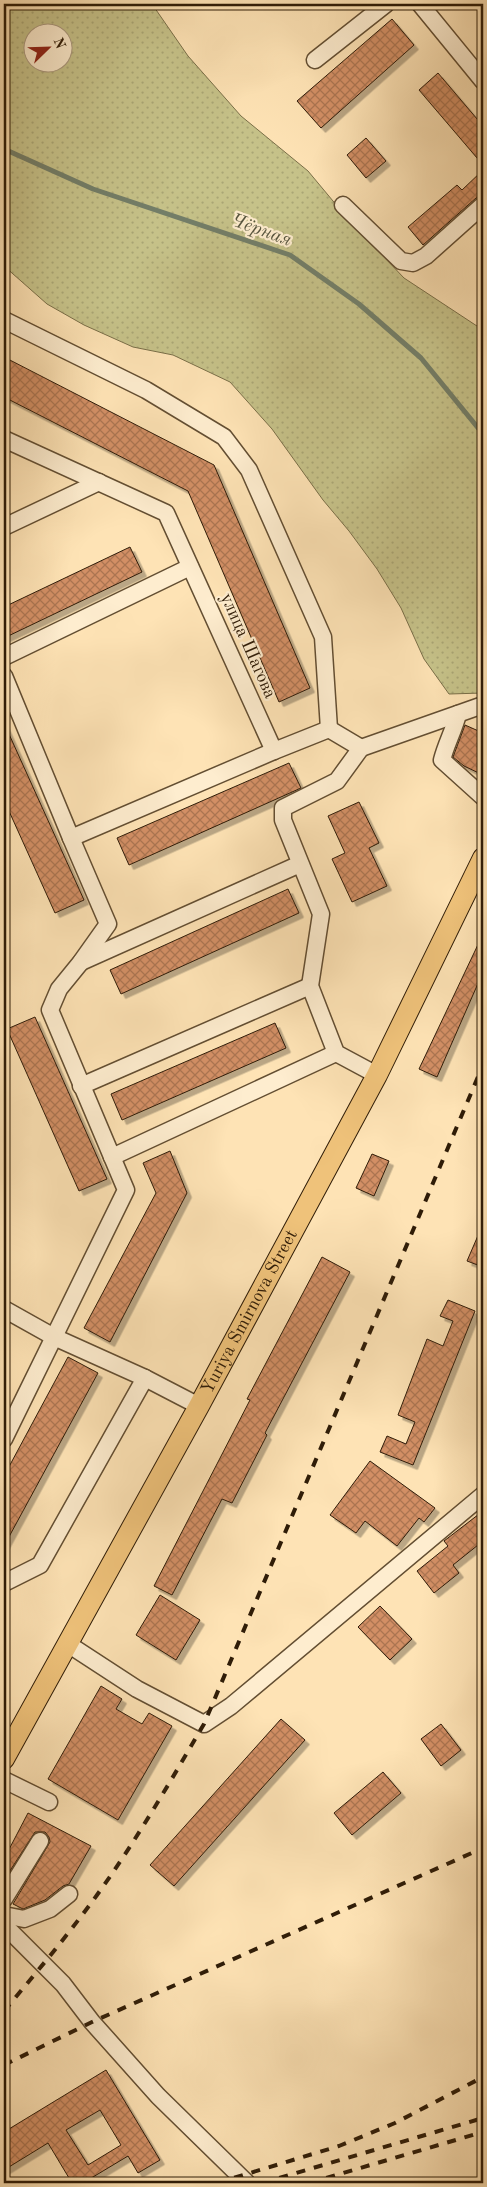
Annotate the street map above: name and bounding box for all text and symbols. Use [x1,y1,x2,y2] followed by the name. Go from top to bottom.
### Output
[22,22,72,72] north arrow
[51,36,68,51] text: N
[228,211,294,251] water label: Чёрная
[217,591,279,701] street label: улица Шагова
[198,1227,301,1397] street label: Yuriya Smirnova Street

